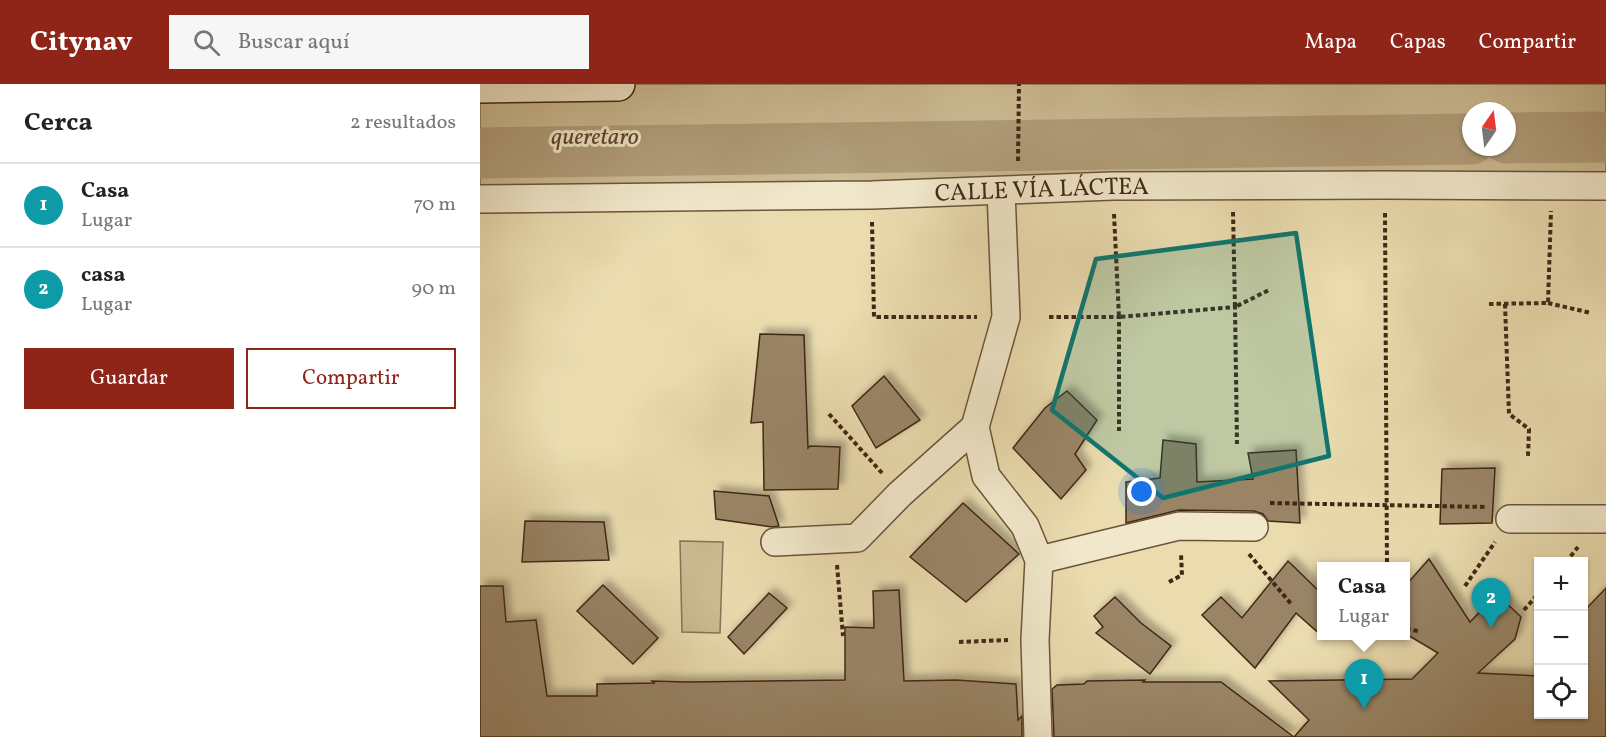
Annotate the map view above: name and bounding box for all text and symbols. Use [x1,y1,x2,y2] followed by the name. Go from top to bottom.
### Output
[169,15,589,69] search box
[30,23,133,62] text: Citynav
[190,26,223,59] icon: search
[238,27,350,58] text: Buscar aquí
[1305,28,1357,57] text: Mapa
[1390,28,1446,57] text: Capas
[1479,28,1576,57] text: Compartir
[1462,102,1516,156] north arrow
[24,105,93,141] text: Cerca
[350,109,456,137] text: 2 resultados
[551,121,639,155] park label: queretaro
[934,171,1149,212] street label: CALLE VÍA LÁCTEA
[81,176,129,207] text: Casa
[39,191,48,219] text: 1
[413,191,456,219] text: 70 m
[81,207,132,235] text: Lugar
[81,260,125,291] text: casa
[38,275,49,303] text: 2
[412,275,456,303] text: 90 m
[81,291,132,319] text: Lugar
[24,348,234,409] button: Guardar
[246,348,456,409] button: Compartir
[1127,477,1156,506] your location
[1534,557,1588,719] map controls
[1534,557,1588,611] button: +
[1317,562,1410,640] popup
[1338,572,1386,603] text: Casa
[1472,578,1510,628] pin: 2
[1338,603,1389,631] text: Lugar
[1534,611,1588,665] button: −
[1344,660,1384,709] pin: 1
[1534,665,1588,719] button: locate

